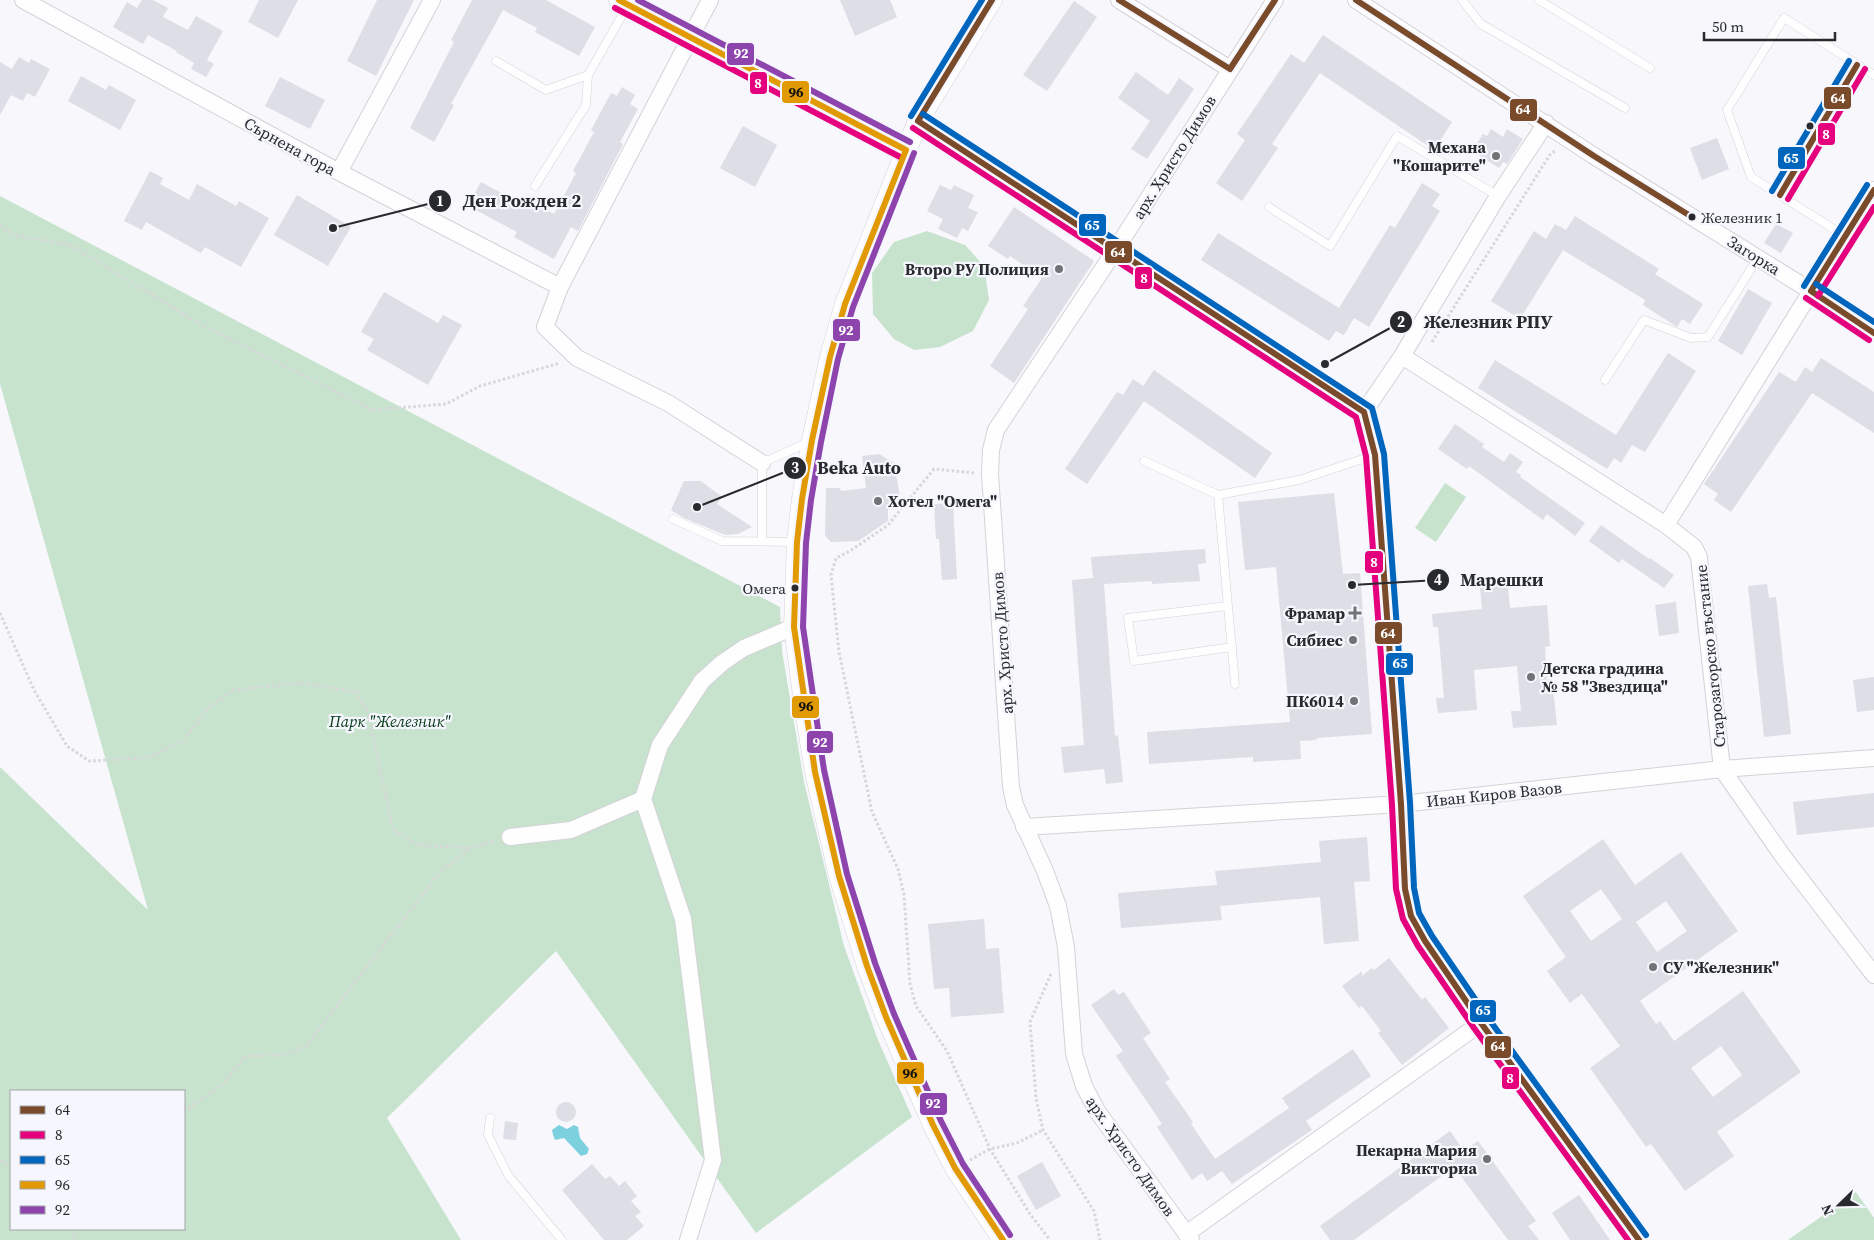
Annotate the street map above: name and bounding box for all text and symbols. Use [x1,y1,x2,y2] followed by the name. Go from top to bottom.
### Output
[1704,10,1835,42] scale bar
[1712,16,1744,37] text: 50 m
[726,42,755,66] line badge: 92
[733,43,749,63] text: 92
[749,71,768,95] line badge: 8
[754,73,762,93] text: 8
[781,80,810,104] line badge: 96
[788,82,804,102] text: 96
[1823,86,1852,110] line badge: 64
[1830,88,1846,108] text: 64
[1127,91,1221,223] street label: арх. Христо Димов
[1509,98,1538,122] line badge: 64
[1515,99,1531,119] text: 64
[240,112,341,181] street label: Сърнена гора
[1805,121,1815,131] unlabelled marker
[1817,122,1836,146] line badge: 8
[1822,124,1830,144] text: 8
[1393,136,1486,176] place label: Механа "Кошарите"
[1777,146,1806,170] line badge: 65
[1783,148,1799,168] text: 65
[1490,150,1502,162] marker: Механа "Кошарите"
[427,184,591,217] callout: Ден Рожден 2
[463,188,581,213] text: Ден Рожден 2
[436,190,444,211] text: 1
[1701,207,1783,228] place label: Железник 1
[1687,212,1697,222] marker: Железник 1
[1078,213,1107,237] line badge: 65
[1084,215,1100,235] text: 65
[1723,230,1785,280] street label: Загорка
[1104,240,1133,264] line badge: 64
[1110,242,1126,262] text: 64
[905,258,1049,280] place label: Второ РУ Полиция
[1053,263,1065,275] marker: Второ РУ Полиция
[1134,266,1153,290] line badge: 8
[1140,268,1148,288] text: 8
[1388,306,1562,339] callout: Железник РПУ
[1424,309,1552,334] text: Железник РПУ
[1397,311,1405,332] text: 2
[832,318,861,342] line badge: 92
[838,320,854,340] text: 92
[782,451,911,484] callout: Beka Auto
[817,455,901,480] text: Beka Auto
[791,457,799,478] text: 3
[888,490,997,512] place label: Хотел "Омега"
[872,495,884,507] marker: Хотел "Омега"
[1364,550,1384,574] line badge: 8
[1370,552,1378,572] text: 8
[1425,563,1553,596] callout: Марешки
[1689,564,1731,748] street label: Старозагорско въстание
[1460,567,1544,592] text: Марешки
[1434,569,1442,590] text: 4
[986,571,1018,715] street label: арх. Христо Димов
[742,578,786,599] place label: Омега
[790,583,800,593] marker: Омега
[1285,602,1345,624] place label: Фрамар
[1349,607,1361,619] marker: Фрамар
[1374,621,1403,645] line badge: 64
[1380,623,1396,643] text: 64
[1286,629,1343,651] place label: Сибиес
[1347,634,1359,646] marker: Сибиес
[1385,652,1414,676] line badge: 65
[1392,653,1408,673] text: 65
[1541,657,1668,697] place label: Детска градина № 58 "Звездица"
[1525,671,1537,683] marker: Детска градина № 58 "Звездица"
[1286,690,1344,712] place label: ПК6014
[791,695,820,719] line badge: 96
[1348,695,1360,707] marker: ПК6014
[798,696,814,716] text: 96
[328,710,451,732] park label: Парк "Железник"
[806,730,834,754] line badge: 92
[812,732,828,752] text: 92
[1425,776,1563,812] street label: Иван Киров Вазов
[1663,956,1779,978] place label: СУ "Железник"
[1647,961,1659,973] marker: СУ "Железник"
[1469,999,1497,1023] line badge: 65
[1475,1000,1491,1020] text: 65
[1484,1035,1512,1059] line badge: 64
[1490,1036,1506,1056] text: 64
[896,1061,925,1085] line badge: 96
[902,1063,918,1083] text: 96
[1501,1066,1520,1090] line badge: 8
[1506,1068,1514,1088] text: 8
[10,1090,185,1230] legend
[1081,1091,1181,1221] street label: арх. Христо Димов
[919,1092,948,1116] line badge: 92
[925,1093,941,1113] text: 92
[55,1099,71,1120] text: 64
[55,1124,63,1145] text: 8
[1356,1139,1478,1179] place label: Пекарна Мария Викториа
[55,1149,70,1170] text: 65
[1481,1153,1493,1165] marker: Пекарна Мария Викториа
[55,1174,70,1195] text: 96
[1814,1180,1864,1230] north arrow
[55,1199,70,1220] text: 92
[1816,1201,1838,1219] text: N

